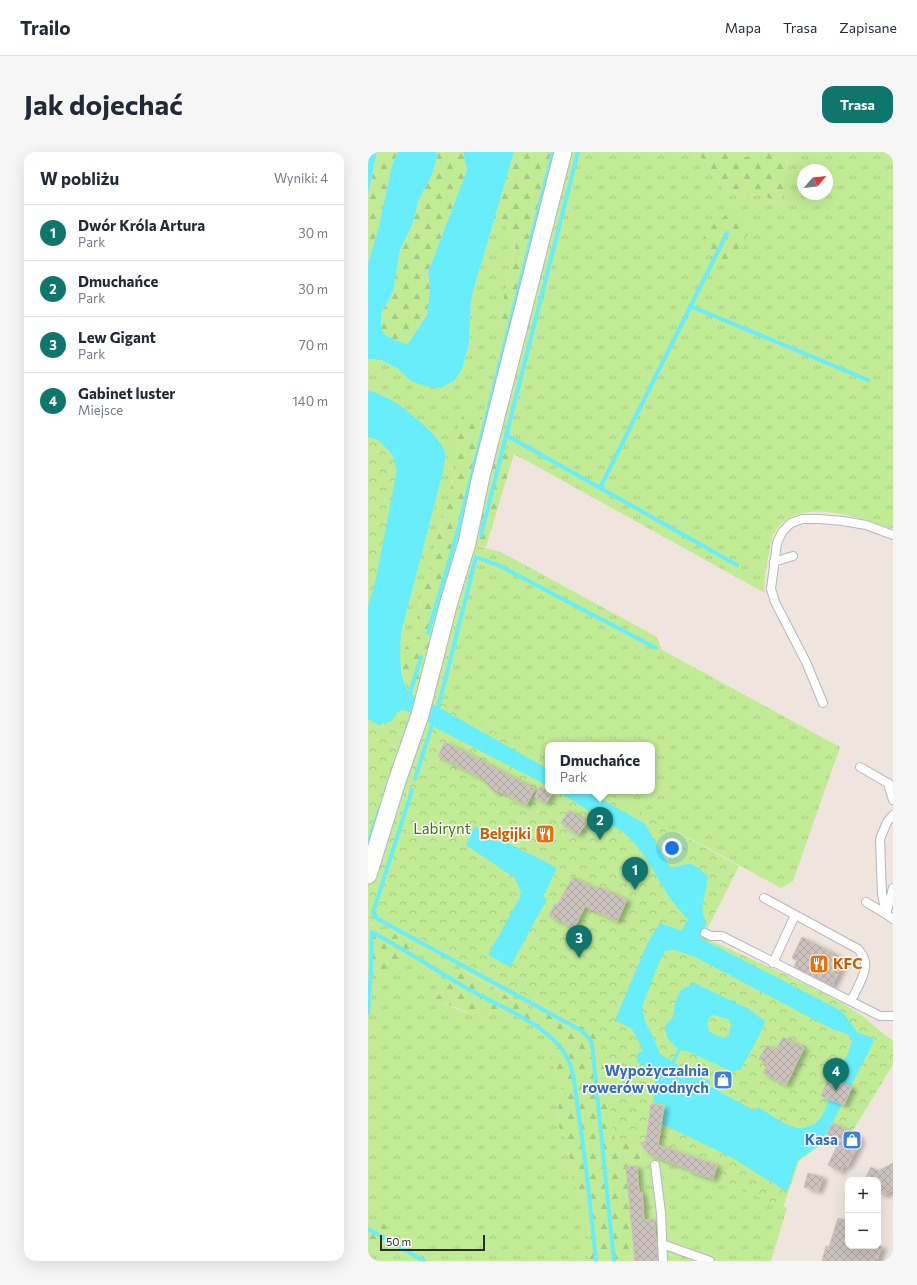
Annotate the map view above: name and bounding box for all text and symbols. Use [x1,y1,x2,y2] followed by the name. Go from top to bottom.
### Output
[20,16,71,39] text: Trailo
[725,19,761,36] text: Mapa
[783,19,817,36] text: Trasa
[839,19,897,36] text: Zapisane
[822,86,893,123] button: Trasa
[24,87,183,121] text: Jak dojechać
[797,164,833,200] north arrow
[40,168,119,189] text: W pobliżu
[274,170,328,186] text: Wyniki: 4
[78,216,205,234] text: Dwór Króla Artura
[50,225,56,241] text: 1
[298,225,328,241] text: 30 m
[78,234,105,250] text: Park
[78,272,158,290] text: Dmuchańce
[49,281,57,297] text: 2
[298,281,328,297] text: 30 m
[78,290,105,306] text: Park
[78,328,156,346] text: Lew Gigant
[49,337,57,353] text: 3
[299,337,328,353] text: 70 m
[78,346,105,362] text: Park
[78,384,176,402] text: Gabinet luster
[49,393,57,409] text: 4
[292,393,328,409] text: 140 m
[78,402,123,418] text: Miejsce
[545,742,655,794] popup
[560,751,640,769] text: Dmuchańce
[560,769,587,785] text: Park
[587,807,613,840] pin: 2
[413,819,471,837] park label: Labirynt
[534,823,556,845] restaurant icon: Belgijki
[480,824,531,842] place label: Belgijki
[662,838,682,858] your location
[622,857,648,890] pin: 1
[566,925,592,958] pin: 3
[808,953,830,975] restaurant icon: KFC
[833,954,862,972] place label: KFC
[823,1058,849,1091] pin: 4
[582,1061,709,1096] place label: Wypożyczalnia rowerów wodnych
[712,1069,734,1091] shop icon: Wypożyczalnia rowerów wodnych
[841,1129,863,1151] shop icon: Kasa
[805,1130,838,1148] place label: Kasa
[845,1177,881,1249] map controls
[845,1177,881,1213] button: +
[845,1213,881,1249] button: −
[380,1233,485,1252] scale bar
[386,1235,411,1248] text: 50 m

